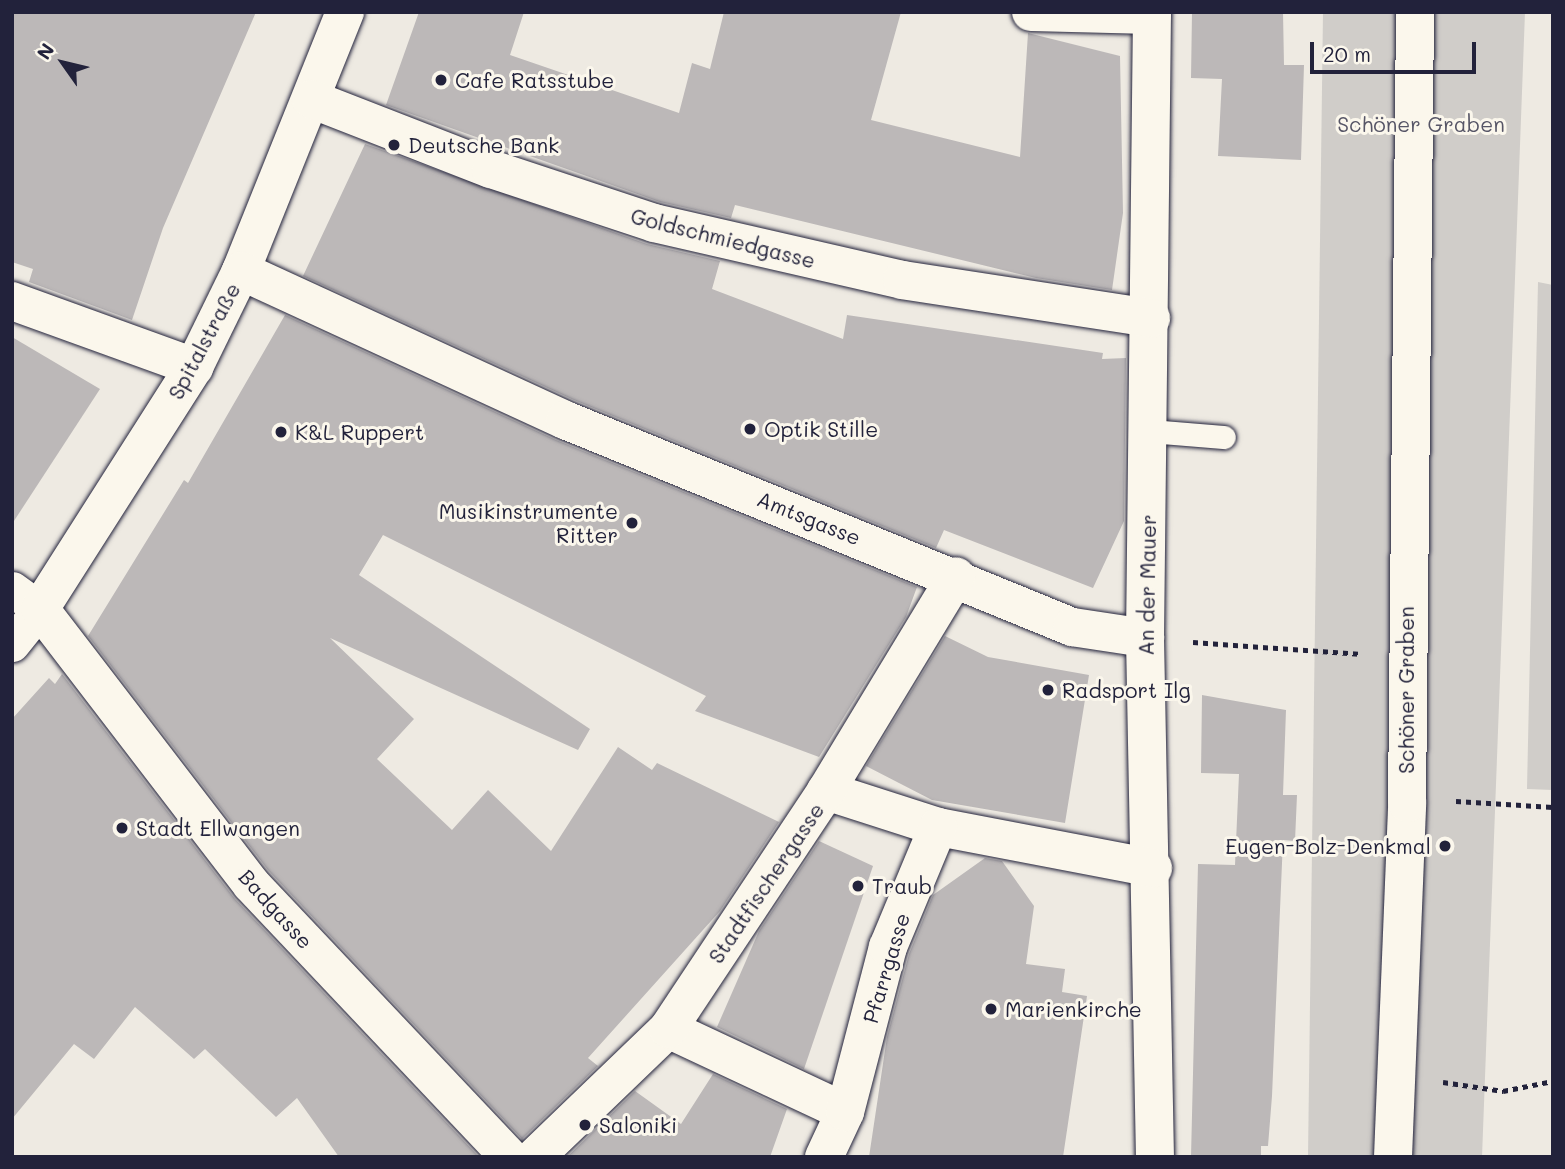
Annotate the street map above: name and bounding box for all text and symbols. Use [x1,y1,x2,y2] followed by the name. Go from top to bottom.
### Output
[28,28,98,98] north arrow
[1313,28,1479,72] scale bar
[31,38,60,64] text: N
[1323,40,1371,67] text: 20 m
[455,67,614,93] place label: Cafe Ratsstube
[433,72,449,88] marker: Cafe Ratsstube
[1337,111,1505,137] park label: Schöner Graben
[408,132,559,158] place label: Deutsche Bank
[386,137,402,153] marker: Deutsche Bank
[628,203,818,273] street label: Goldschmiedgasse
[163,278,245,404] street label: Spitalstraße
[764,416,878,442] place label: Optik Stille
[295,419,424,445] place label: K&L Ruppert
[742,421,758,437] marker: Optik Stille
[273,424,289,440] marker: K&L Ruppert
[754,486,864,550] street label: Amtsgasse
[439,498,618,548] place label: Musikinstrumente Ritter
[1133,514,1161,656] street label: An der Mauer
[624,515,640,531] marker: Musikinstrumente Ritter
[1393,606,1419,774] street label: Schöner Graben
[1062,677,1191,703] place label: Radsport Ilg
[1040,682,1056,698] marker: Radsport Ilg
[703,798,829,968] street label: Stadtfischergasse
[136,815,300,841] place label: Stadt Ellwangen
[114,820,130,836] marker: Stadt Ellwangen
[1225,833,1431,859] place label: Eugen-Bolz-Denkmal
[1437,838,1453,854] marker: Eugen-Bolz-Denkmal
[234,864,318,954] street label: Badgasse
[872,873,932,899] place label: Traub
[850,878,866,894] marker: Traub
[857,910,915,1026] street label: Pfarrgasse
[1005,996,1142,1022] place label: Marienkirche
[983,1001,999,1017] marker: Marienkirche
[599,1112,677,1138] place label: Saloniki
[577,1117,593,1133] marker: Saloniki

